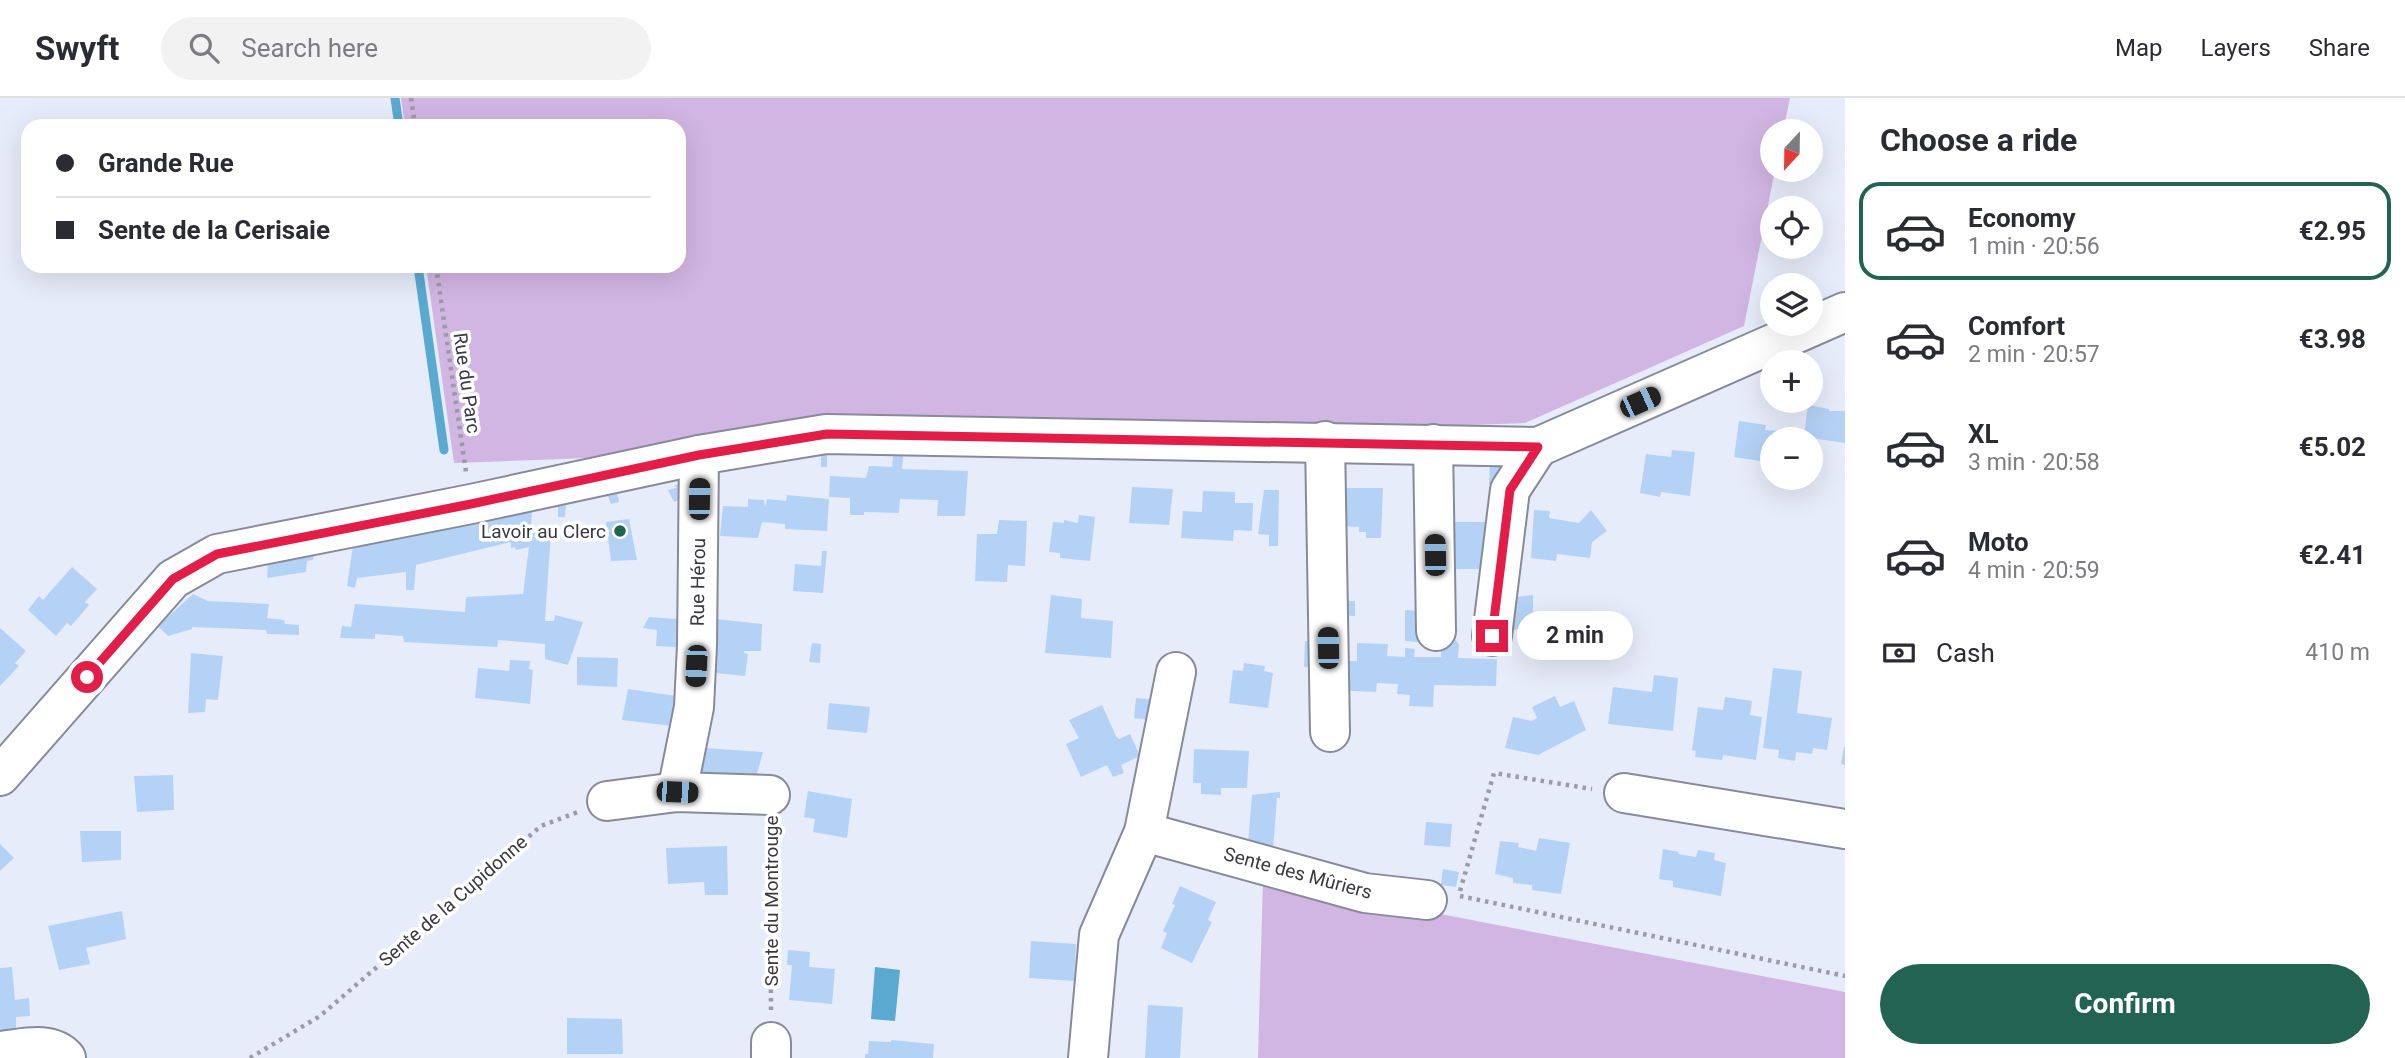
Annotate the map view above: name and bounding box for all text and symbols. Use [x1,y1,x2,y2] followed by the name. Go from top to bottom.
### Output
[161,17,651,80] search box
[35,29,119,68] text: Swyft
[185,29,223,67] icon: search
[241,33,378,63] text: Search here
[2115,34,2163,62] text: Map
[2201,34,2271,62] text: Layers
[2309,34,2370,62] text: Share
[1760,119,1824,182] north arrow
[1760,119,1823,490] map controls
[1880,121,2077,159] text: Choose a ride
[98,148,234,178] text: Grande Rue
[1760,196,1823,259] button: locate
[1884,200,1947,263] icon: car
[1968,203,2075,233] text: Economy
[98,215,330,245] text: Sente de la Cerisaie
[2299,216,2366,246] text: €2.95
[1968,233,2100,260] text: 1 min · 20:56
[1760,273,1823,336] button: layers
[1884,308,1947,371] icon: car
[1968,311,2065,341] text: Comfort
[2299,324,2366,354] text: €3.98
[449,331,485,435] street label: Rue du Parc
[1968,341,2100,368] text: 2 min · 20:57
[1760,350,1823,413] button: +
[1617,384,1664,420] car
[1884,416,1947,479] icon: car
[1968,419,1999,449] text: XL
[1760,427,1823,490] button: −
[2299,432,2366,462] text: €5.02
[1968,449,2100,476] text: 3 min · 20:58
[689,478,710,520] car
[481,520,606,543] place label: Lavoir au Clerc
[612,523,628,539] marker: Lavoir au Clerc
[1884,524,1947,587] icon: car
[1968,527,2029,557] text: Moto
[1425,534,1446,576] car
[686,538,710,626] street label: Rue Hérou
[2299,540,2366,570] text: €2.41
[1968,557,2100,584] text: 4 min · 20:59
[1516,612,1632,660] callout: 2 min
[1476,620,1508,652] route end
[1546,622,1604,649] text: 2 min
[1318,627,1339,669] car
[1880,634,1918,672] icon: cash
[1936,638,1995,668] text: Cash
[2305,639,2370,666] text: 410 m
[685,644,708,688] car
[71,661,103,693] route start
[656,781,699,803] car
[760,815,783,987] street label: Sente du Montrouge
[374,830,532,972] street label: Sente de la Cupidonne
[1221,842,1375,904] street label: Sente des Mûriers
[1880,964,2370,1044] button: Confirm

